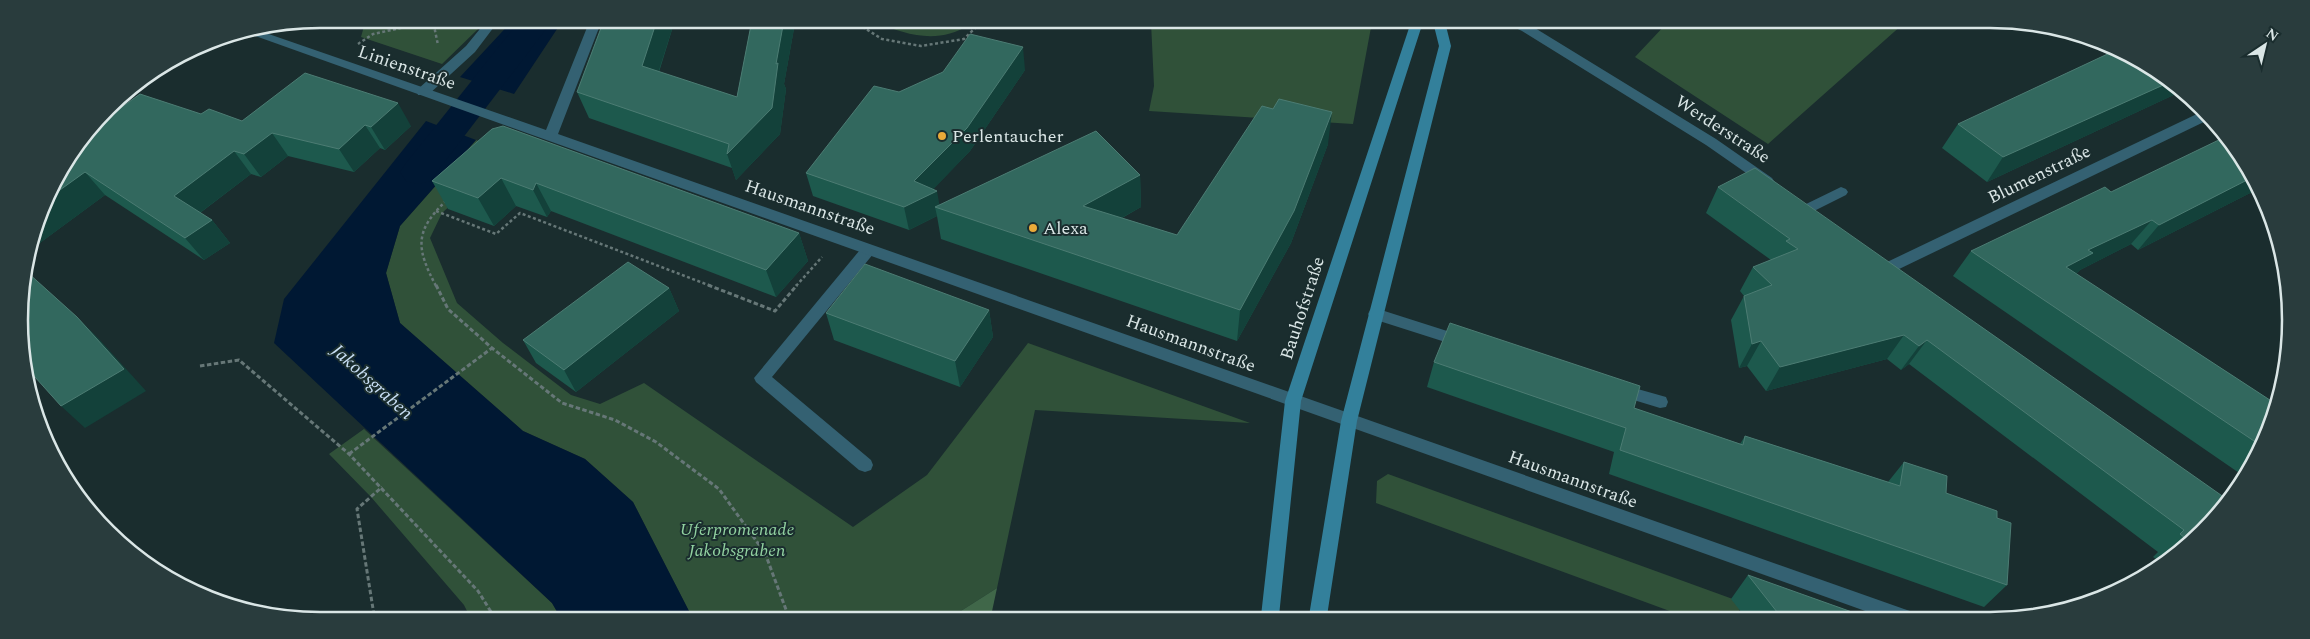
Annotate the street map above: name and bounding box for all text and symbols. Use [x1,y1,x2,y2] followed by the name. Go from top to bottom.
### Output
[2240,20,2290,70] north arrow
[2261,23,2283,47] text: N
[354,38,459,97] street label: Linienstraße
[1670,88,1776,170] street label: Werderstraße
[952,123,1064,150] place label: Perlentaucher
[936,130,948,142] marker: Perlentaucher
[1983,138,2095,211] street label: Blumenstraße
[741,173,879,242] street label: Hausmannstraße
[1043,215,1088,242] place label: Alexa
[1027,222,1039,234] marker: Alexa
[1273,253,1332,363] street label: Bauhofstraße
[1122,307,1259,379] street label: Hausmannstraße
[323,336,420,427] water label: Jakobsgraben
[1504,443,1641,515] street label: Hausmannstraße
[680,516,794,564] park label: Uferpromenade Jakobsgraben

